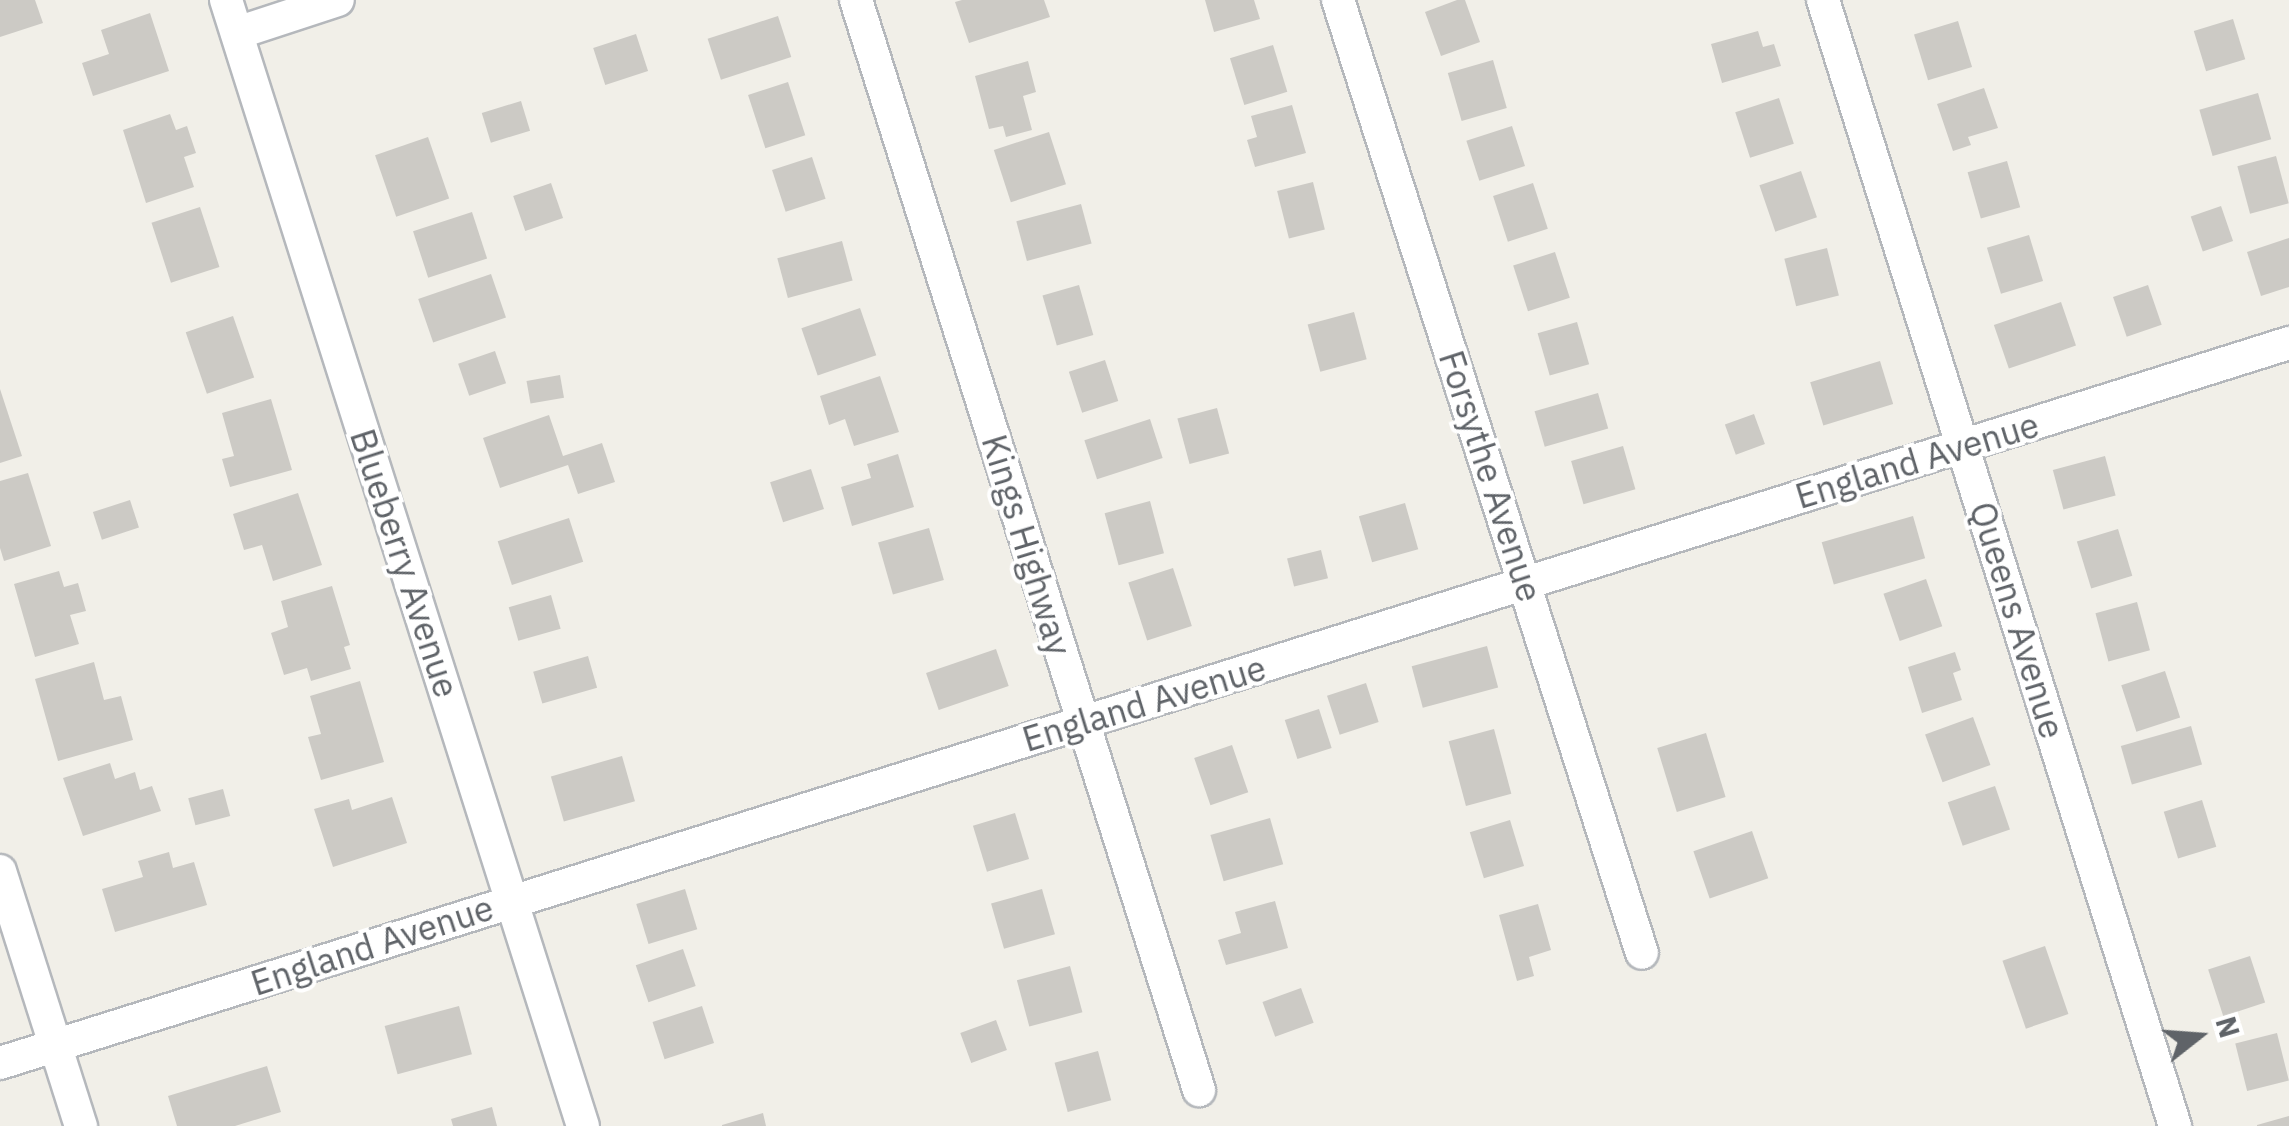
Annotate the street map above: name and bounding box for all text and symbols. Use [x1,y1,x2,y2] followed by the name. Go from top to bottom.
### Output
[1431,345,1551,607] street label: Forsythe Avenue
[1790,403,2044,517] street label: England Avenue
[342,424,468,702] street label: Blueberry Avenue
[973,429,1081,661] street label: Kings Highway
[1962,497,2074,743] street label: Queens Avenue
[1017,646,1271,760] street label: England Avenue
[246,886,498,1004] street label: England Avenue
[2149,986,2249,1086] north arrow
[2208,1012,2249,1042] text: N

